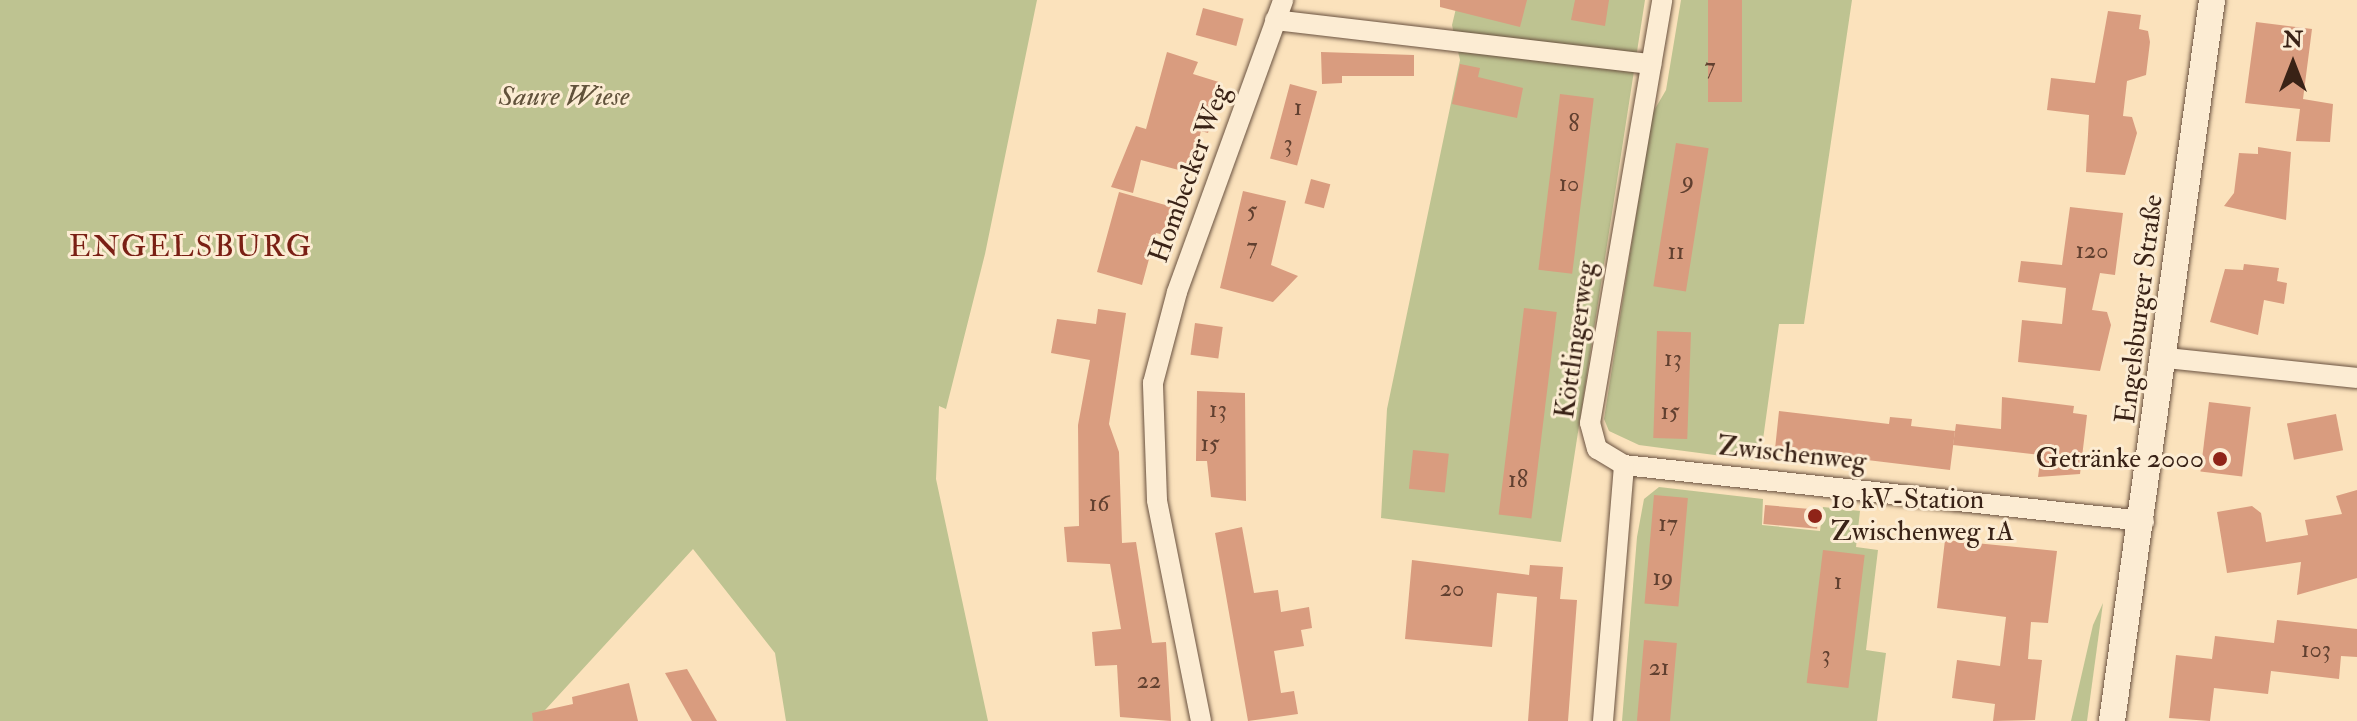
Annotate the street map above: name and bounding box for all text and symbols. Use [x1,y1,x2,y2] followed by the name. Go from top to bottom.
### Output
[2253,24,2333,104] north arrow
[2283,26,2303,54] text: N
[1704,53,1716,81] house number: 7
[499,80,629,114] park label: Saure Wiese
[1142,80,1238,268] street label: Hombecker Weg
[1294,94,1302,122] house number: 1
[1568,110,1580,138] house number: 8
[1283,130,1293,158] house number: 3
[1682,167,1694,195] house number: 9
[1559,170,1579,198] house number: 10
[2109,193,2171,425] street label: Engelsburger Straße
[1247,197,1257,225] house number: 5
[69,229,313,265] district label: ENGELSBURG
[1246,233,1258,261] house number: 7
[2075,237,2109,265] house number: 120
[1667,238,1685,266] house number: 11
[1548,259,1604,421] street label: Köttlingerweg
[1664,345,1682,373] house number: 13
[1209,396,1227,424] house number: 13
[1660,398,1680,426] house number: 15
[1716,429,1868,479] street label: Zwischenweg
[1200,430,1220,458] house number: 15
[2035,442,2204,476] place label: Getränke 2000
[2211,450,2229,468] marker: Getränke 2000
[1508,466,1528,494] house number: 18
[1831,483,2014,549] place label: 10 kV-Station Zwischenweg 1A
[1089,490,1109,518] house number: 16
[1806,507,1824,525] marker: 10 kV-Station Zwischenweg 1A
[1658,510,1678,538] house number: 17
[1653,564,1673,592] house number: 19
[1834,568,1842,596] house number: 1
[1440,575,1464,603] house number: 20
[2301,636,2331,664] house number: 103
[1821,641,1831,669] house number: 3
[1649,654,1669,682] house number: 21
[1137,667,1161,695] house number: 22

